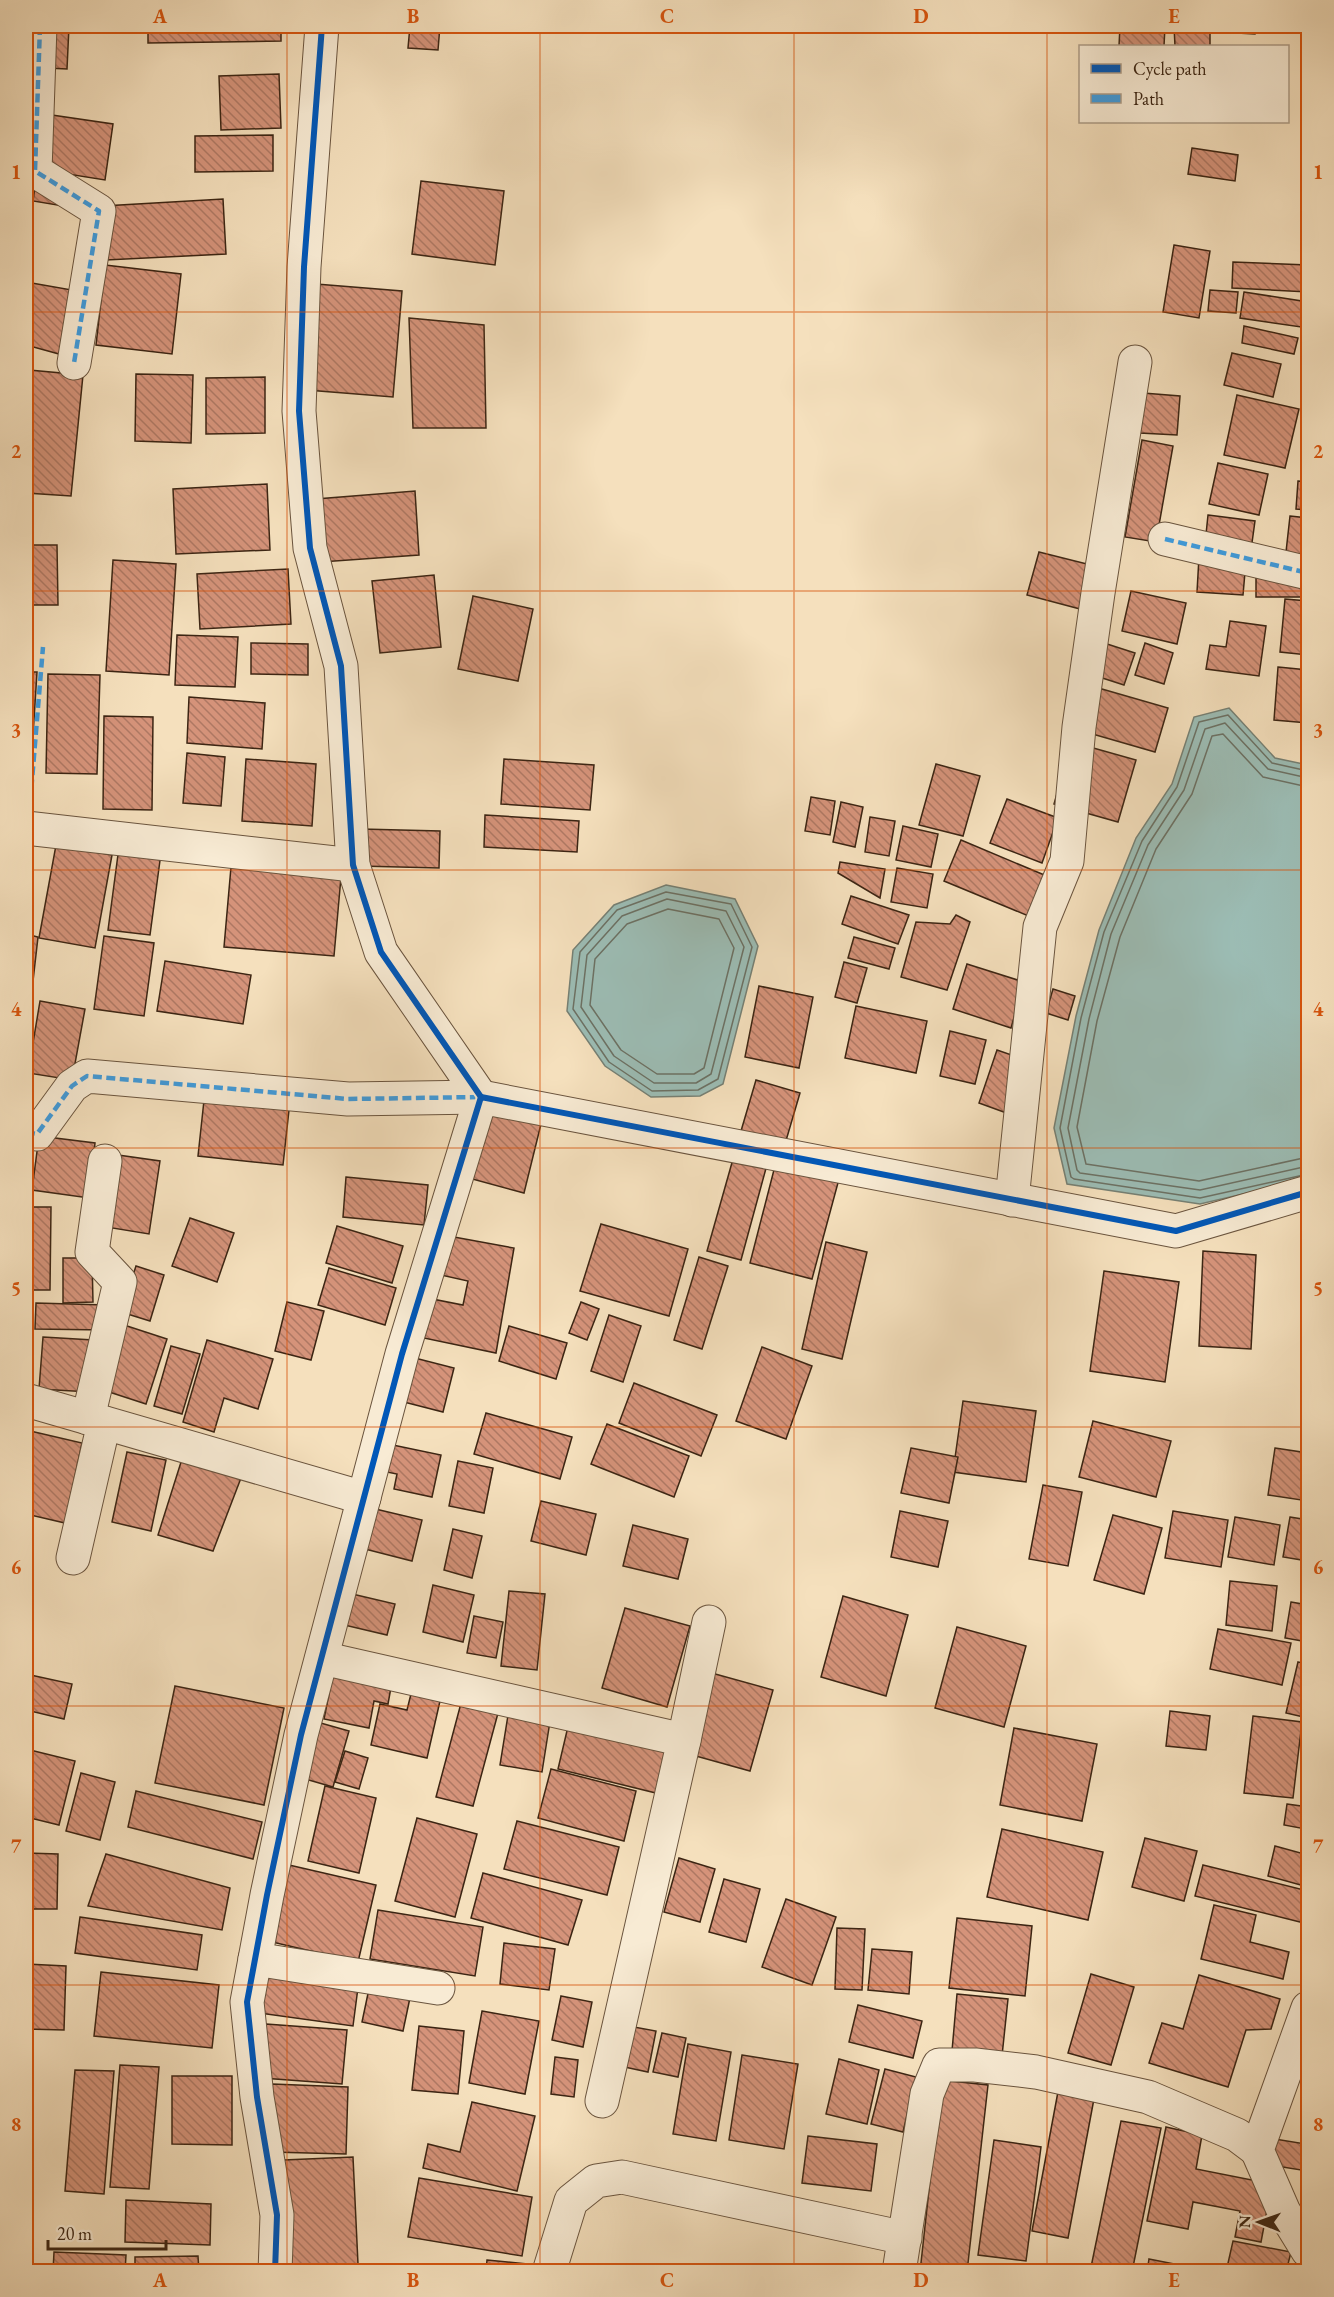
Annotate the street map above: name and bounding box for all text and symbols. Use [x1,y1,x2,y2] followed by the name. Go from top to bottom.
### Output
[152,3,168,29] text: A
[407,3,419,29] text: B
[660,3,674,29] text: C
[913,3,929,29] text: D
[1168,3,1180,29] text: E
[1079,45,1289,123] legend
[1133,57,1207,80] text: Cycle path
[1133,87,1164,110] text: Path
[11,159,21,185] text: 1
[1313,159,1323,185] text: 1
[11,438,22,464] text: 2
[1313,438,1324,464] text: 2
[11,717,21,743] text: 3
[1313,717,1323,743] text: 3
[11,996,22,1022] text: 4
[1313,996,1324,1022] text: 4
[11,1275,21,1301] text: 5
[1313,1275,1323,1301] text: 5
[11,1554,22,1580] text: 6
[1313,1554,1324,1580] text: 6
[11,1833,22,1859] text: 7
[1313,1833,1324,1859] text: 7
[11,2111,21,2137] text: 8
[1313,2111,1323,2137] text: 8
[1229,2192,1289,2252] north arrow
[48,2213,166,2251] scale bar
[1234,2215,1255,2228] text: N
[57,2222,92,2245] text: 20 m
[152,2267,168,2293] text: A
[407,2267,419,2293] text: B
[660,2267,674,2293] text: C
[913,2267,929,2293] text: D
[1168,2267,1180,2293] text: E

